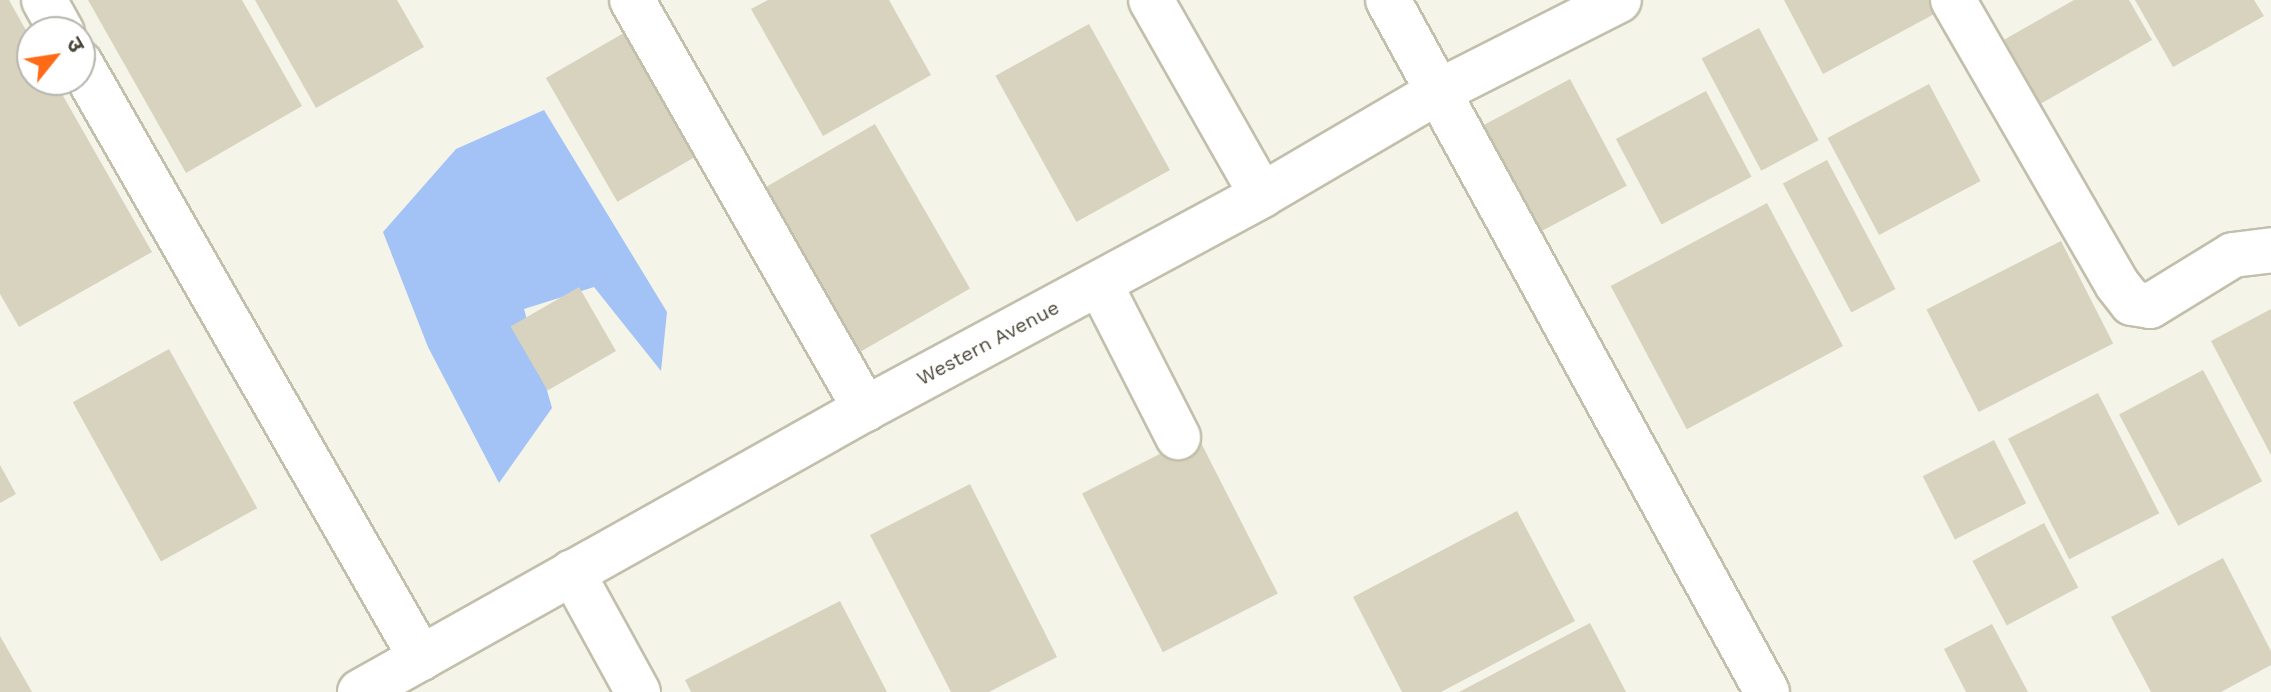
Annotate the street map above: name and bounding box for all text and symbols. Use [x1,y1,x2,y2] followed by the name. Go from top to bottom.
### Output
[16,16,96,96] north arrow
[61,33,90,57] text: उ
[912,295,1064,391] street label: Western Avenue

